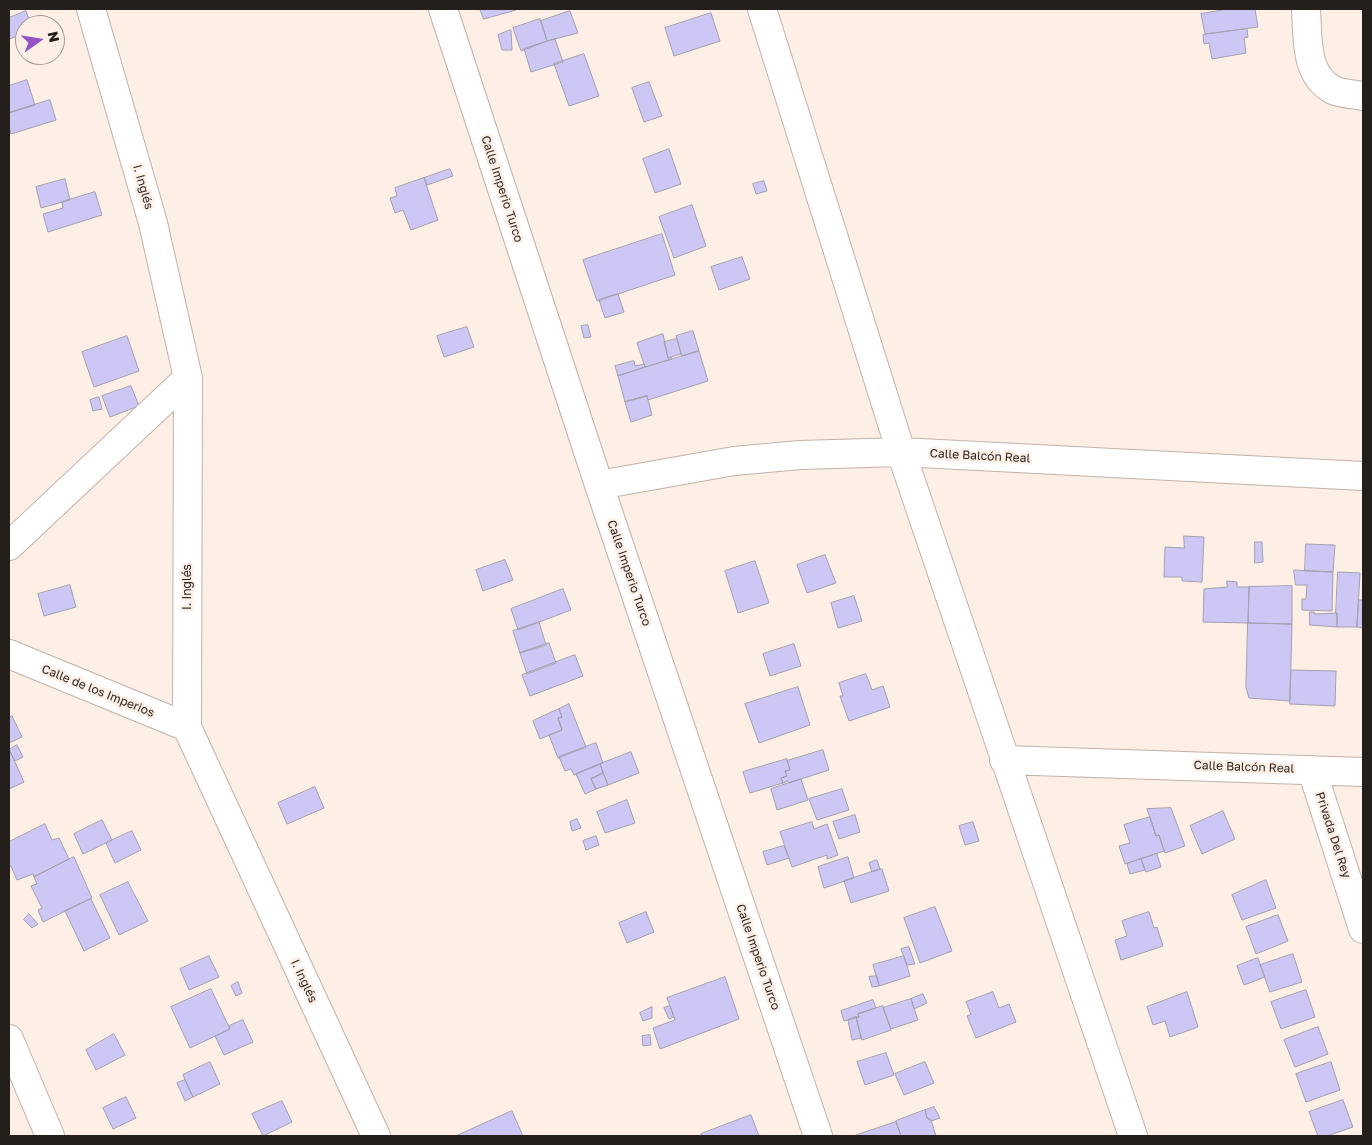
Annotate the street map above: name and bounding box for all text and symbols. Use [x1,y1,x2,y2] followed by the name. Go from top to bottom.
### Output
[15,15,65,65] north arrow
[45,30,64,44] text: N
[478,134,526,244] street label: Calle Imperio Turco
[130,163,156,211] street label: I. Inglés
[929,446,1031,466] street label: Calle Balcón Real
[604,518,654,628] street label: Calle Imperio Turco
[180,564,194,610] street label: I. Inglés
[40,662,156,720] street label: Calle de los Imperios
[1193,758,1295,776] street label: Calle Balcón Real
[1312,790,1354,880] street label: Privada Del Rey
[733,902,783,1012] street label: Calle Imperio Turco
[288,957,320,1005] street label: I. Inglés

